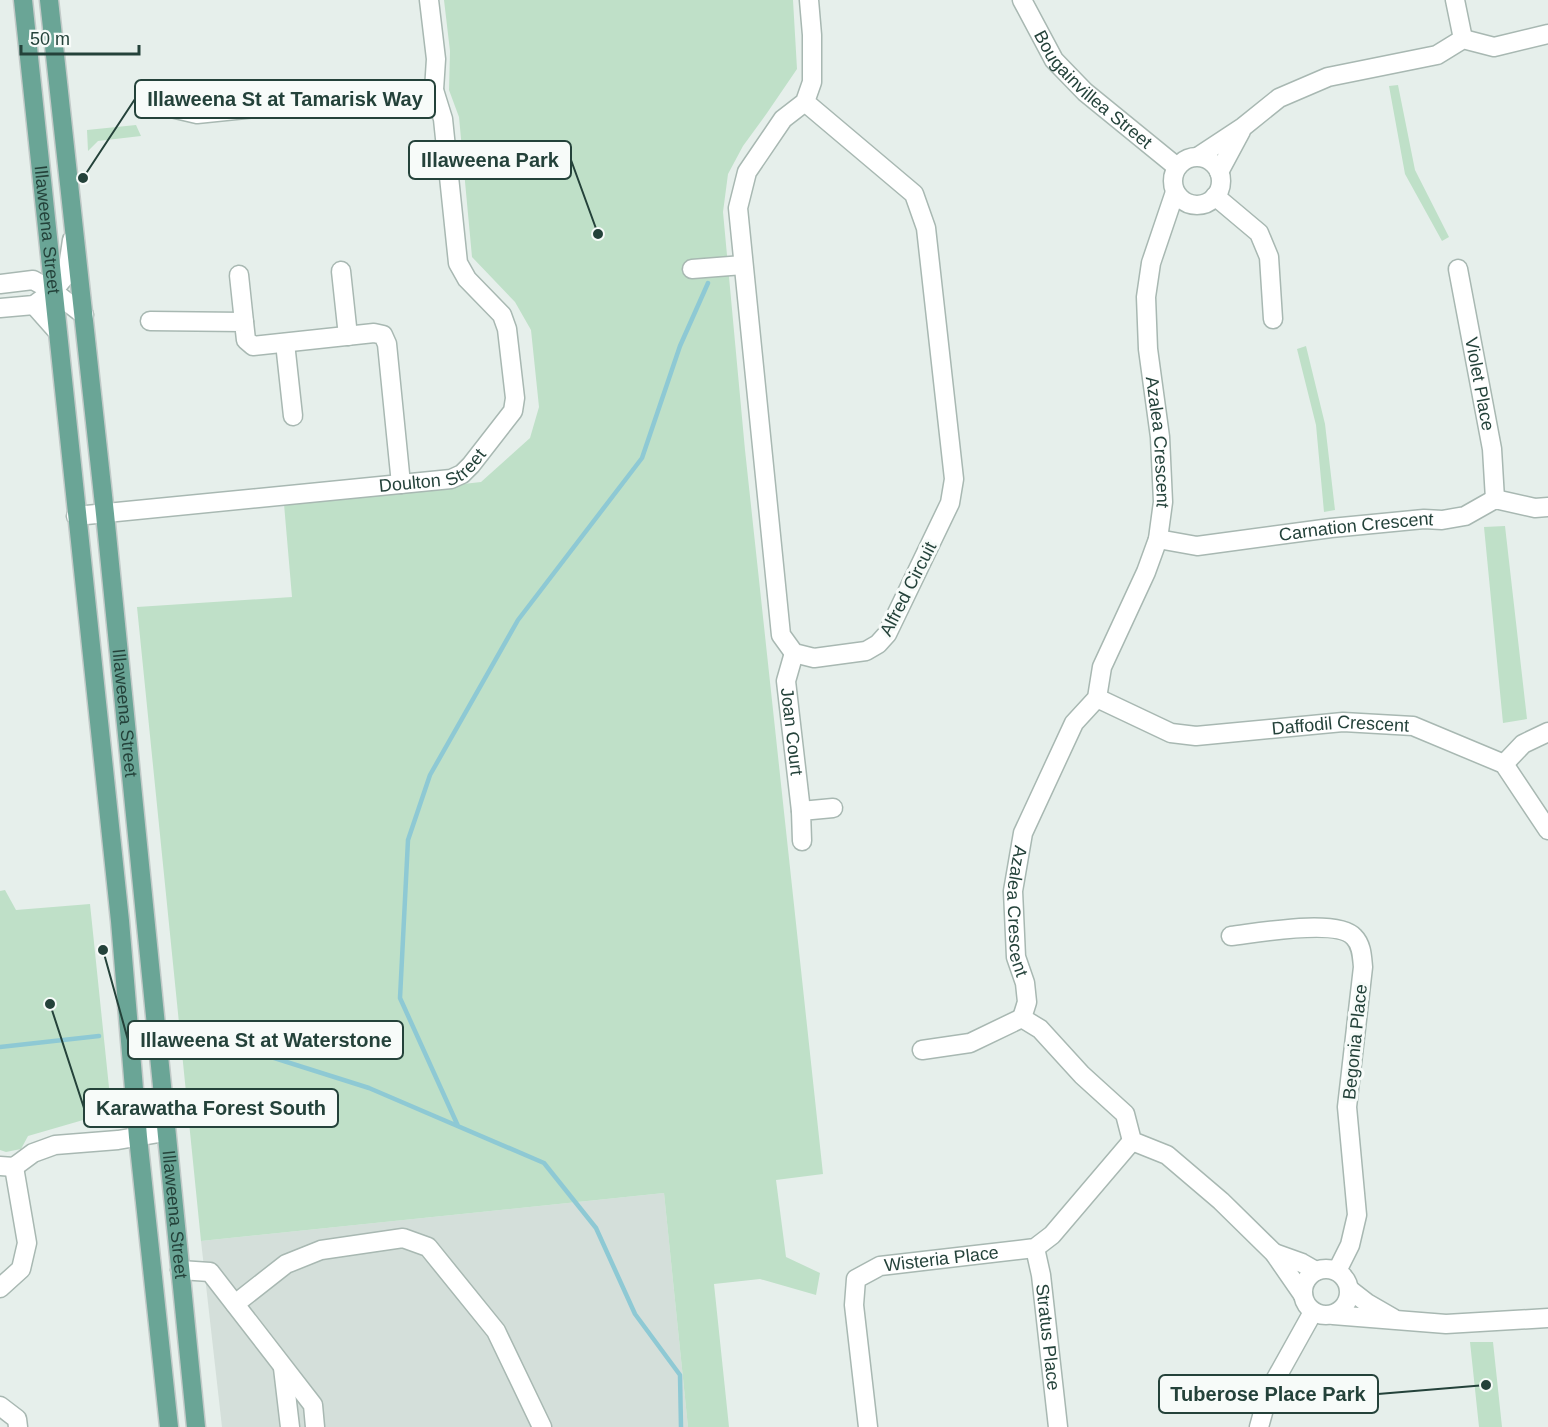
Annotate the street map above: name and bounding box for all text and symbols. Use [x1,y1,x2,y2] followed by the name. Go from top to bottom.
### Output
[21,18,140,56] scale bar
[1030,27,1156,153] street label: Bougainvillea Street
[30,29,70,49] text: 50 m
[135,80,435,118] callout: Illaweena St at Tamarisk Way
[147,88,424,110] text: Illaweena St at Tamarisk Way
[409,141,571,179] callout: Illaweena Park
[421,149,560,171] text: Illaweena Park
[30,164,64,295] street label: Illaweena Street
[1461,336,1498,432] street label: Violet Place
[1142,375,1173,509] street label: Azalea Crescent
[378,445,490,496] street label: Doulton Street
[1278,509,1434,545] street label: Carnation Crescent
[876,539,940,639] street label: Alfred Circuit
[108,648,141,778] street label: Illaweena Street
[777,687,807,776] street label: Joan Court
[1271,712,1410,739] street label: Daffodil Crescent
[1003,844,1032,979] street label: Azalea Crescent
[1339,983,1371,1101] street label: Begonia Place
[128,1021,403,1059] callout: Illaweena St at Waterstone
[140,1029,392,1051] text: Illaweena St at Waterstone
[84,1089,338,1127] callout: Karawatha Forest South
[96,1097,326,1119] text: Karawatha Forest South
[158,1149,191,1280] street label: Illaweena Street
[883,1242,1000,1275] street label: Wisteria Place
[1032,1283,1064,1391] street label: Stratus Place
[1159,1375,1378,1413] callout: Tuberose Place Park
[1170,1383,1367,1405] text: Tuberose Place Park

